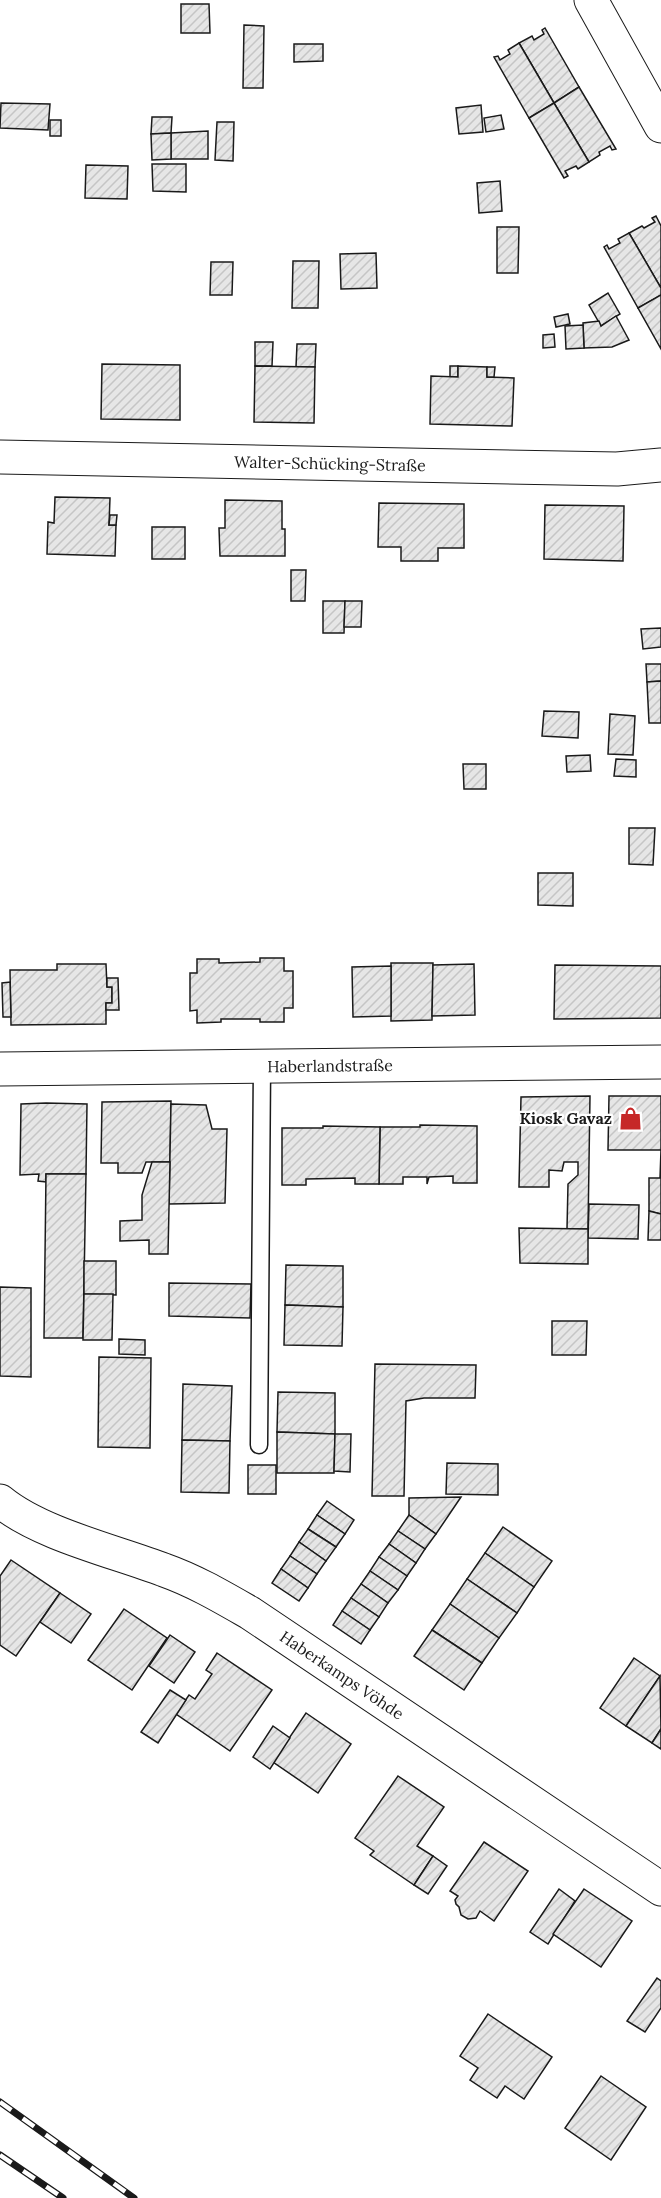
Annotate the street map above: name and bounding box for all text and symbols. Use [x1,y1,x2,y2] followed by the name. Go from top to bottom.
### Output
[234,452,426,475] street label: Walter-Schücking-Straße
[267,1055,393,1076] street label: Haberlandstraße
[617,1105,643,1131] shop icon: Kiosk Gavaz
[519,1108,612,1128] place label: Kiosk Gavaz
[276,1626,408,1724] street label: Haberkamps Vöhde

